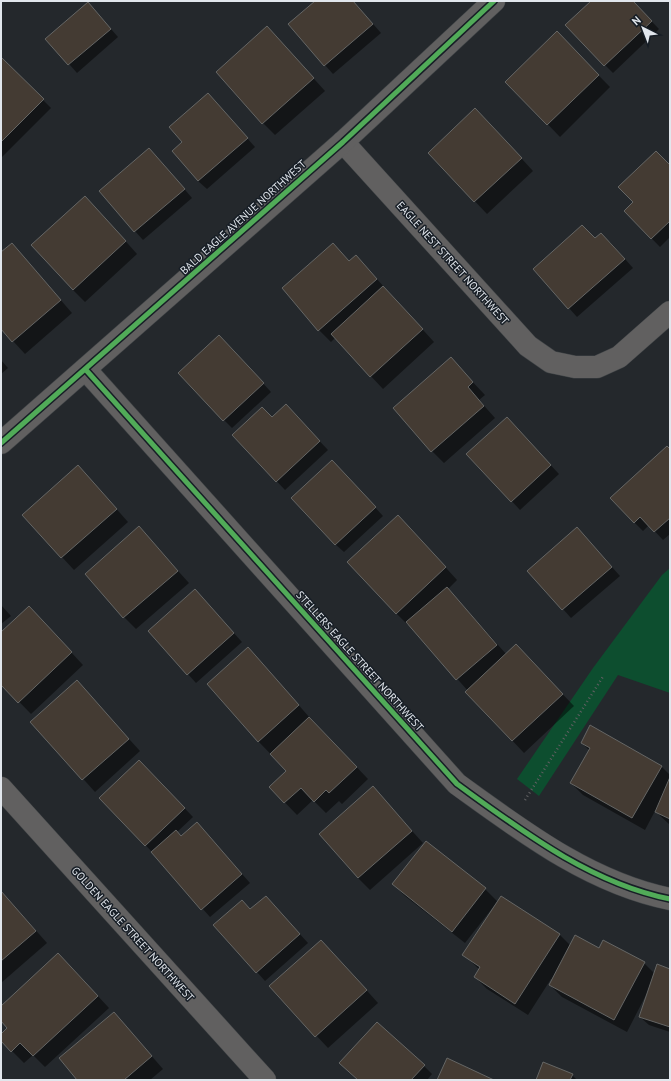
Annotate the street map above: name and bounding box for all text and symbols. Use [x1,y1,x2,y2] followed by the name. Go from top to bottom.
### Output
[623,8,663,48] north arrow
[629,13,644,28] text: N
[177,157,309,277] street label: BALD EAGLE AVENUE NORTHWEST
[394,198,512,328] street label: EAGLE NEST STREET NORTHWEST
[293,588,427,734] street label: STELLERS EAGLE STREET NORTHWEST
[69,864,197,1004] street label: GOLDEN EAGLE STREET NORTHWEST

